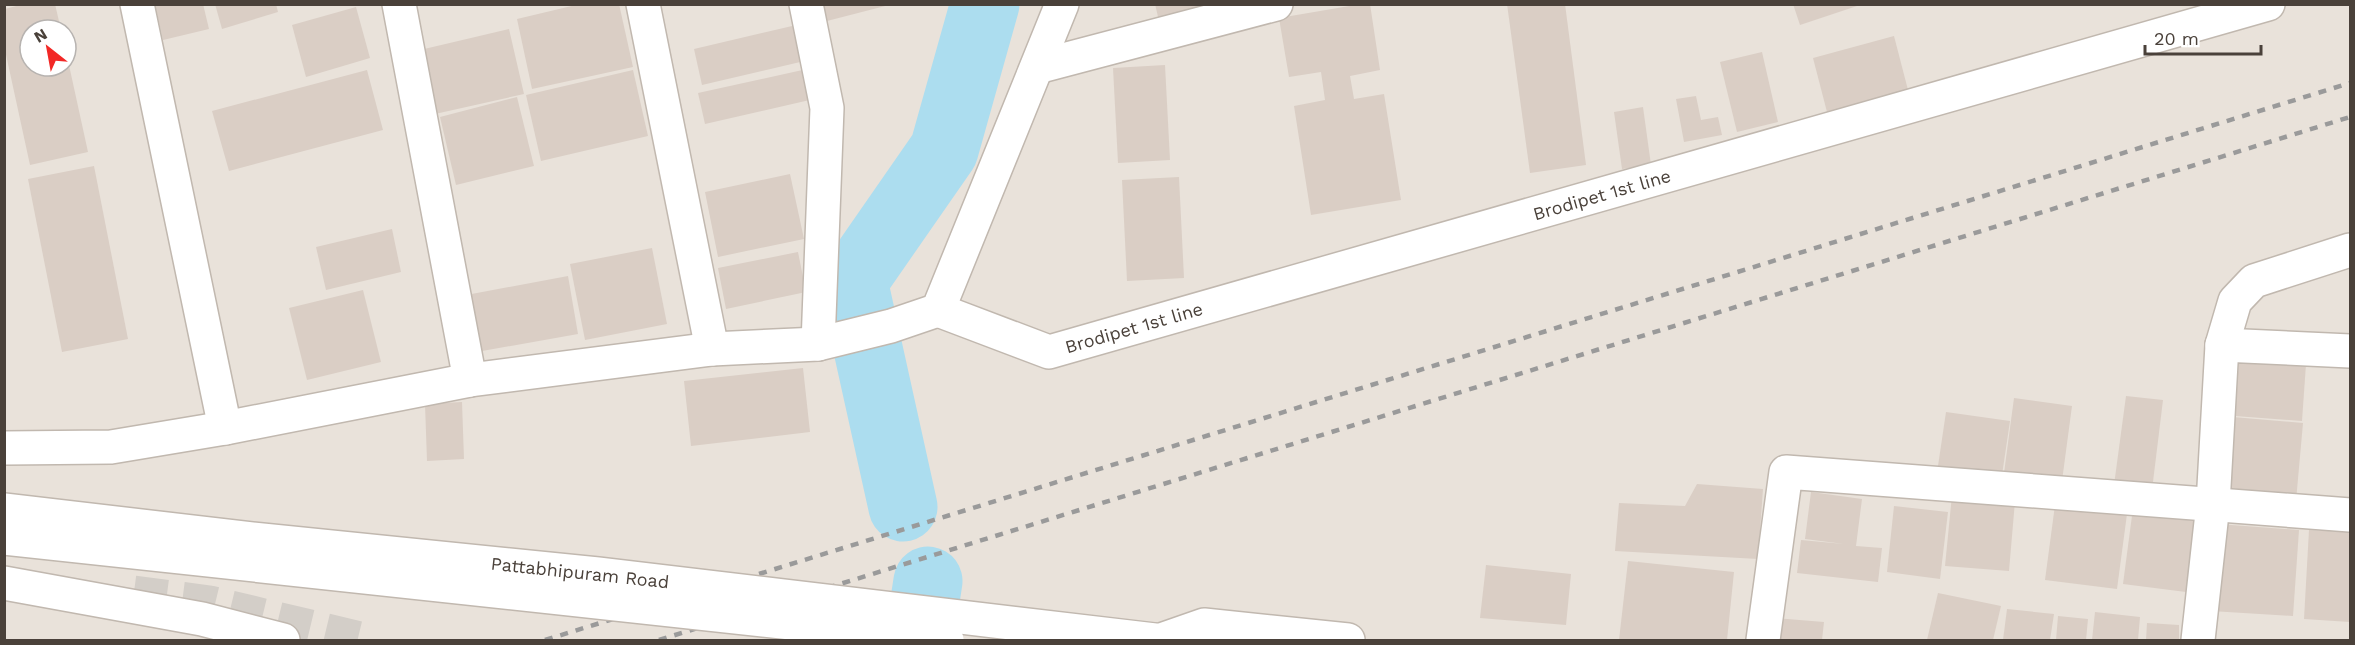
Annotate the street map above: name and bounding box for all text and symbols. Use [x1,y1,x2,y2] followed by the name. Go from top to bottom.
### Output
[18,18,78,78] north arrow
[2145,18,2260,56] scale bar
[31,24,51,47] text: N
[2154,28,2199,49] text: 20 m
[1531,165,1673,224] street label: Brodipet 1st line
[1063,298,1205,357] street label: Brodipet 1st line
[490,553,670,592] street label: Pattabhipuram Road

